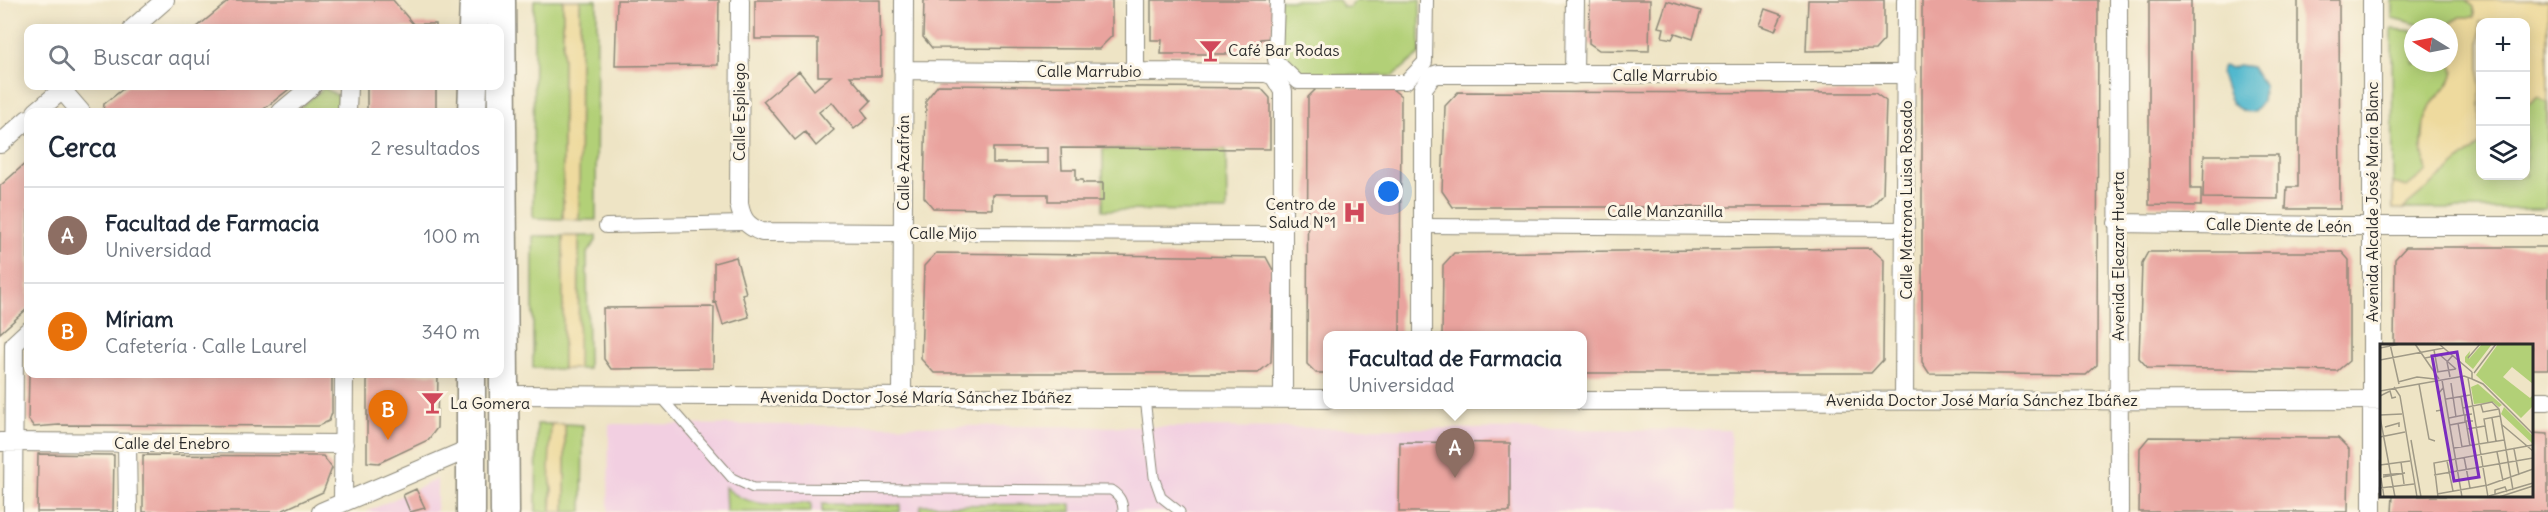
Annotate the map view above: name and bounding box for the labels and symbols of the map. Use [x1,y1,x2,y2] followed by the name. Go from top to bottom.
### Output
[2404,18,2458,72] north arrow
[1197,37,1223,63] bar icon: Café Bar Rodas
[1228,40,1340,60] place label: Café Bar Rodas
[1037,61,1141,81] street label: Calle Marrubio
[729,63,749,161] street label: Calle Espliego
[1613,65,1717,85] street label: Calle Marrubio
[2362,82,2382,322] street label: Avenida Alcalde José María Blanc
[1896,100,1916,300] street label: Calle Matrona Luisa Rosado
[893,115,913,211] street label: Calle Azafrán
[2108,171,2128,341] street label: Avenida Eleazar Huerta
[1374,177,1403,206] your location
[1266,194,1336,232] place label: Centro de Salud Nº1
[1341,200,1367,226] hospital icon: Centro de Salud Nº1
[1607,201,1723,221] street label: Calle Manzanilla
[2206,214,2352,236] street label: Calle Diente de León
[909,223,977,243] street label: Calle Mijo
[2380,344,2533,497] inset map
[760,387,1072,407] street label: Avenida Doctor José María Sánchez Ibáñez
[368,390,408,440] pin: B
[419,390,445,416] bar icon: La Gomera
[1826,390,2138,410] street label: Avenida Doctor José María Sánchez Ibáñez
[450,393,530,413] place label: La Gomera
[1436,428,1474,478] pin: A
[114,433,230,453] street label: Calle del Enebro

